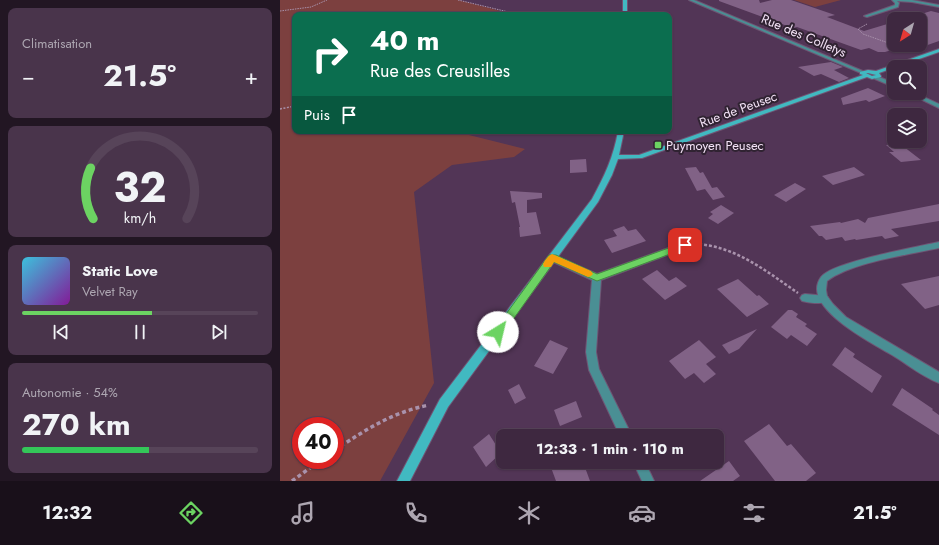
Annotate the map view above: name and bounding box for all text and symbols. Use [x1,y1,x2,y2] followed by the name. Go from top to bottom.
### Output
[758,9,849,62] street label: Rue des Colletys
[887,12,927,52] north arrow
[887,12,927,148] map controls
[370,20,439,61] text: 40 m
[304,28,356,80] icon: right
[22,34,92,53] text: Climatisation
[103,54,176,97] text: 21.5°
[370,58,510,84] text: Rue des Creusilles
[22,60,35,92] text: −
[244,60,258,92] text: +
[887,60,927,100] button: search
[697,87,780,132] street label: Rue de Peusec
[304,104,330,126] text: Puis
[338,104,360,126] icon: arrive
[887,108,927,148] button: layers
[666,136,764,155] place label: Puymoyen Peusec
[653,140,663,150] marker: Puymoyen Peusec
[113,157,167,218] text: 32
[124,208,156,228] text: km/h
[668,228,702,262] pin
[674,234,696,256] icon: arrive
[82,260,158,282] text: Static Love
[82,282,138,301] text: Velvet Ray
[477,311,519,353] position arrow
[50,321,72,343] icon: previous
[129,321,151,343] icon: pause
[208,321,230,343] icon: next
[22,383,118,402] text: Autonomie · 54%
[22,403,131,446] text: 270 km
[292,417,344,469] speed limit sign: 40
[536,438,684,460] text: 12:33 · 1 min · 110 m
[177,499,205,527] icon: directions
[289,499,317,527] icon: music
[402,499,430,527] icon: phone
[515,499,543,527] icon: climate
[628,499,656,527] icon: car
[740,499,768,527] icon: filters
[42,500,92,526] text: 12:32
[853,500,897,526] text: 21.5°

